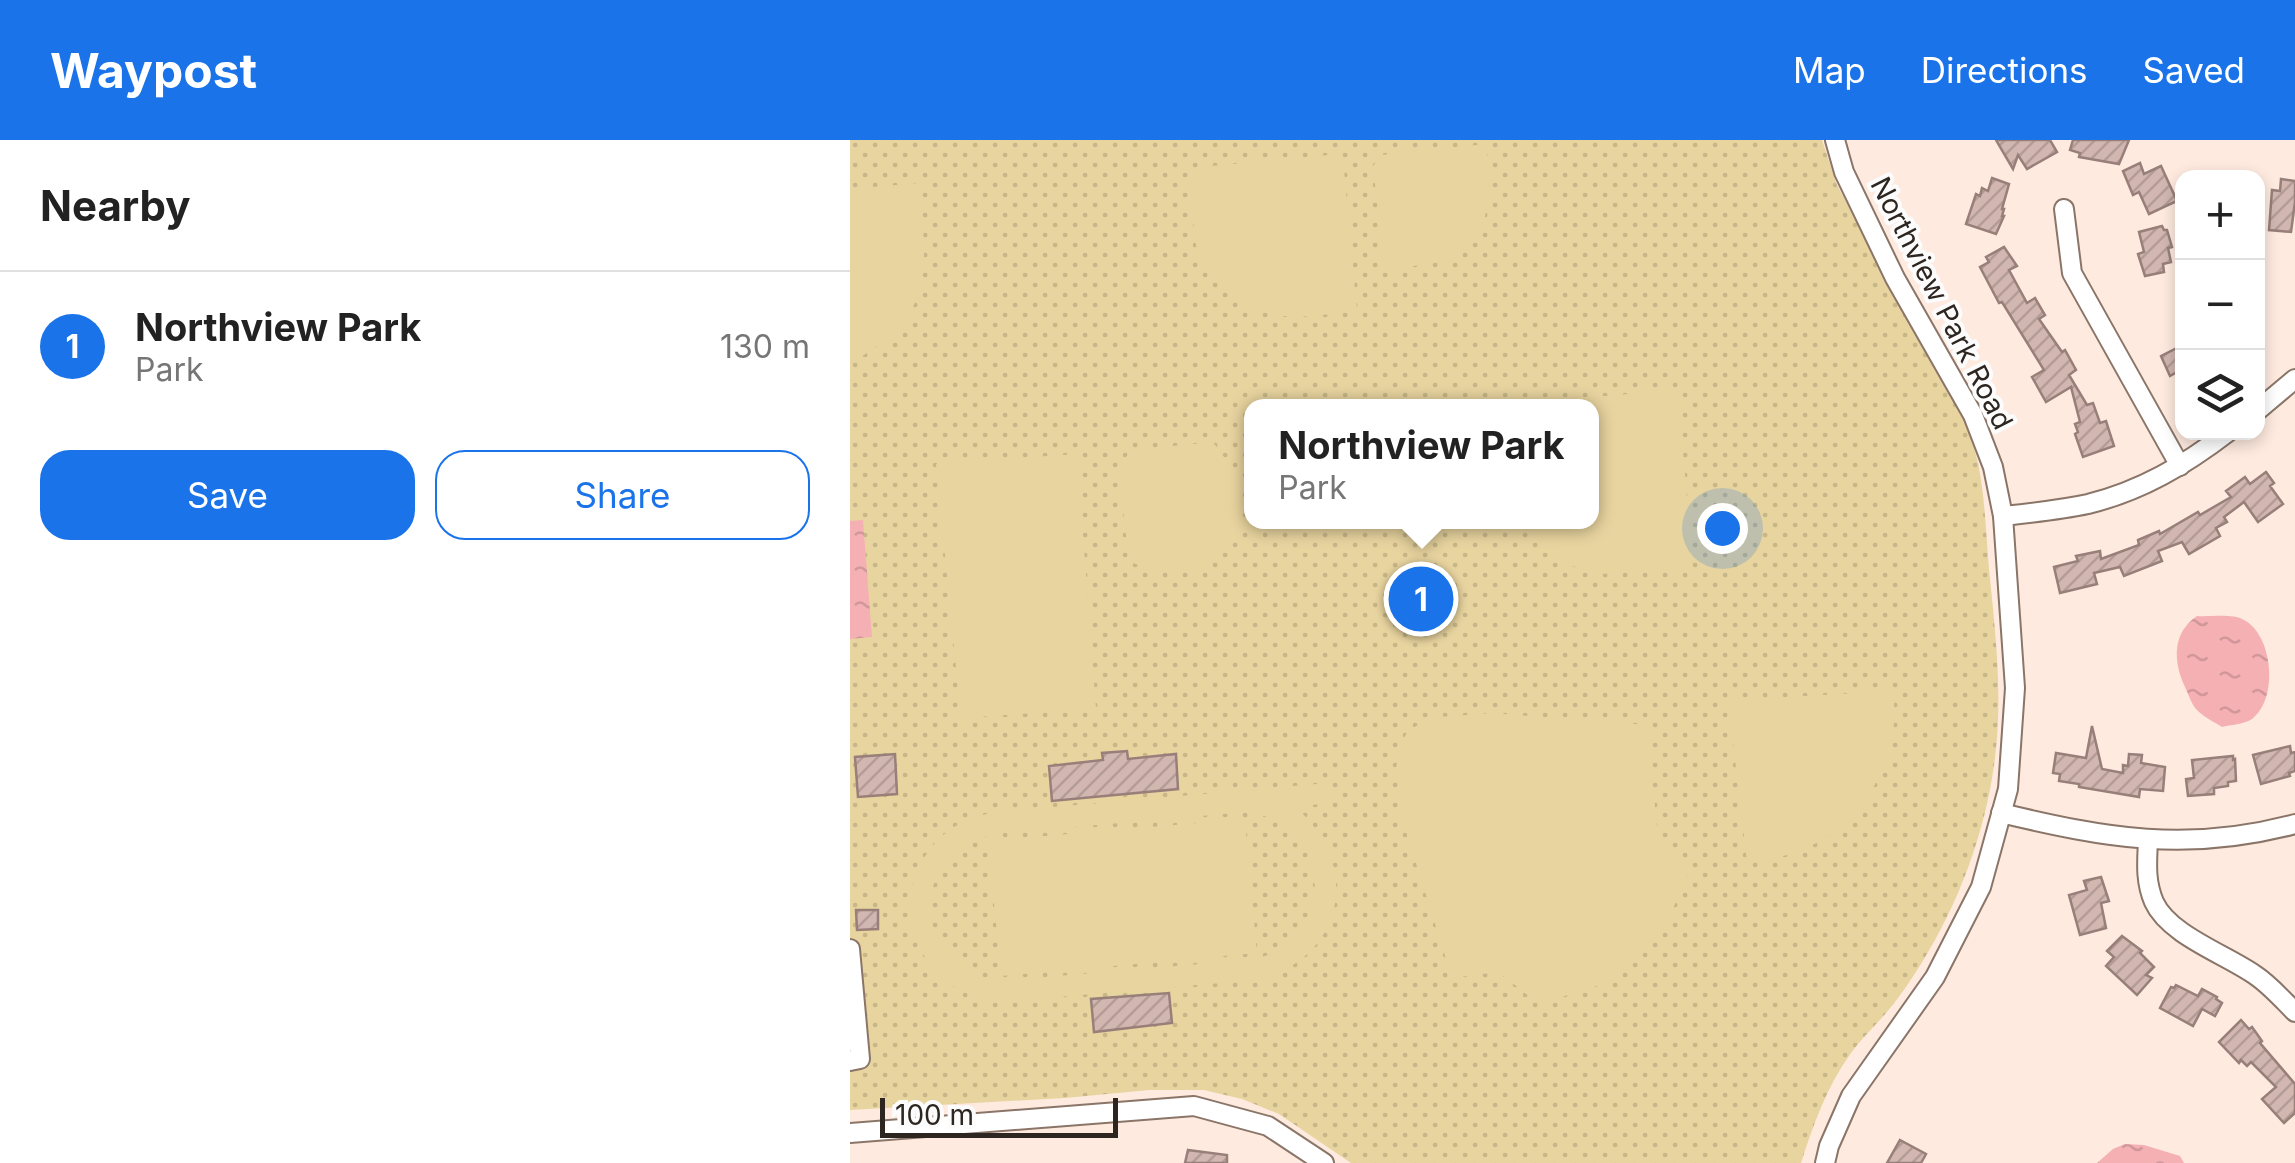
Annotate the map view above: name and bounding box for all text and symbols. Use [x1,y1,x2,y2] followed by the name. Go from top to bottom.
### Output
[50,41,257,100] text: Waypost
[1793,49,1866,91] text: Map
[1921,49,2088,91] text: Directions
[2143,49,2245,91] text: Saved
[2175,170,2265,440] map controls
[2175,170,2265,260] button: +
[1864,171,2020,435] street label: Northview Park Road
[40,180,191,231] text: Nearby
[2175,260,2265,350] button: −
[135,304,421,350] text: Northview Park
[66,327,79,366] text: 1
[720,327,810,366] text: 130 m
[135,350,204,389] text: Park
[2175,350,2265,440] button: layers
[1244,399,1599,529] popup
[1278,422,1565,468] text: Northview Park
[40,450,415,540] button: Save
[435,450,810,540] button: Share
[1278,468,1347,507] text: Park
[1697,503,1748,554] your location
[1388,562,1454,636] pin: 1
[880,1093,1118,1138] scale bar
[895,1098,974,1132] text: 100 m

